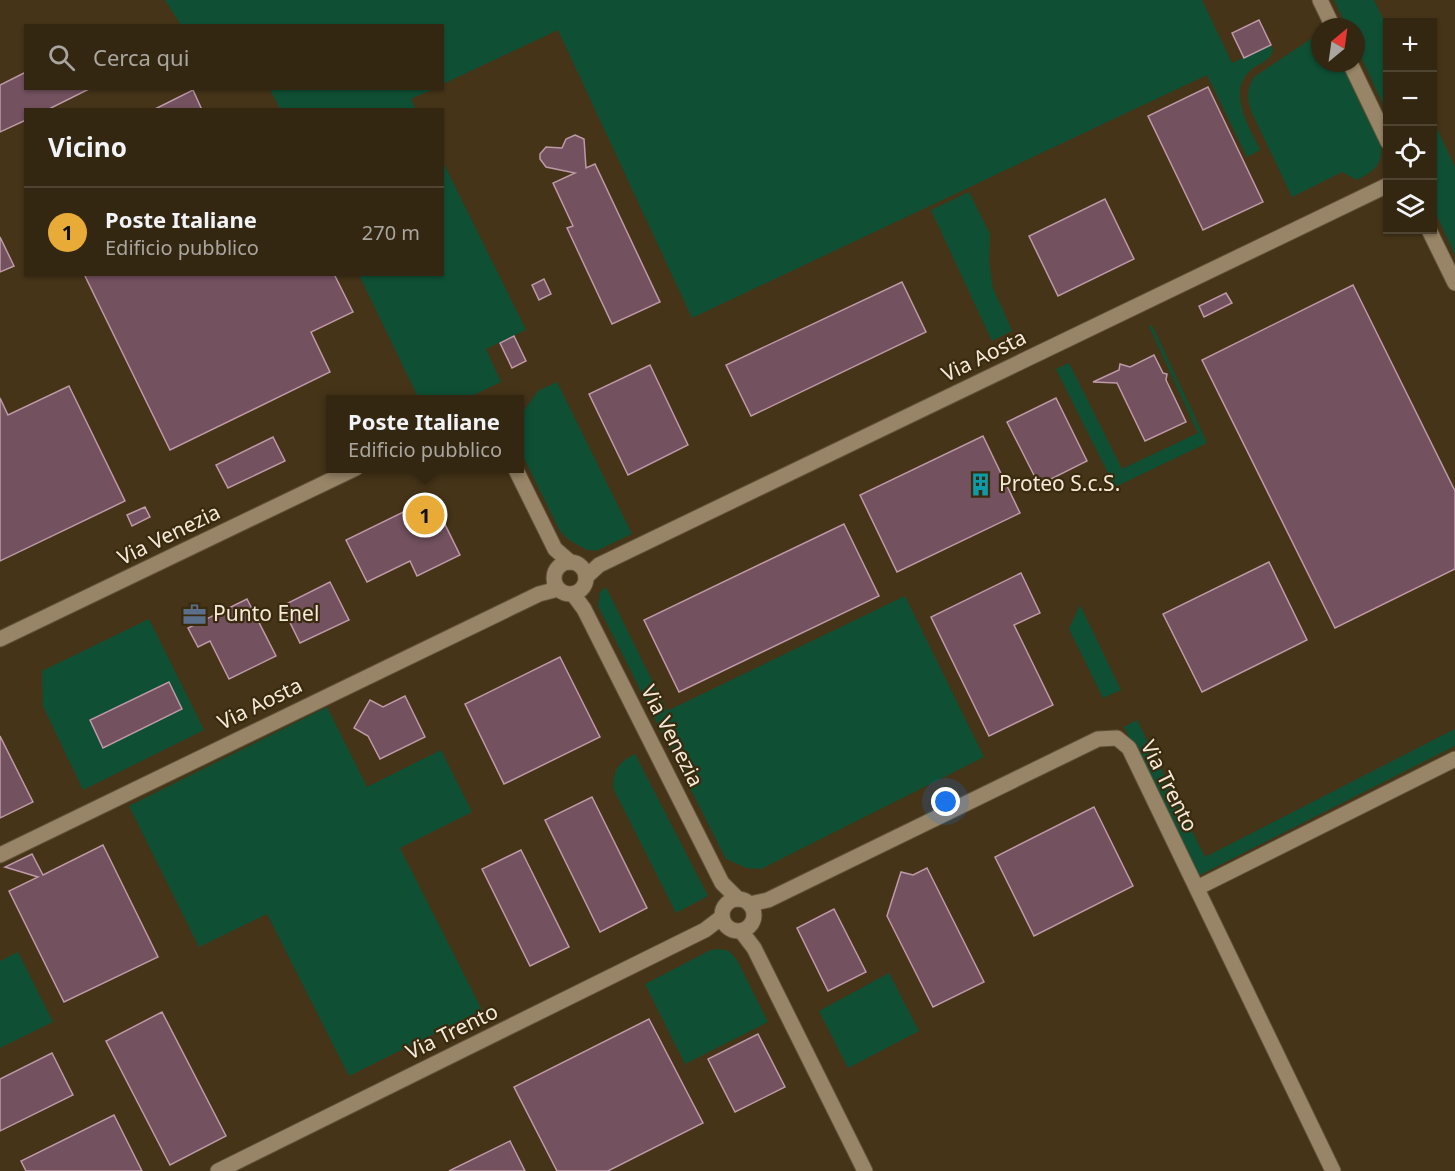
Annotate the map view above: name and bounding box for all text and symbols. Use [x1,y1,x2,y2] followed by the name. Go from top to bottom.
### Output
[1311,18,1365,72] north arrow
[1383,18,1437,234] map controls
[1383,18,1437,72] button: +
[24,24,444,90] search box
[45,41,78,74] icon: search
[93,42,189,72] text: Cerca qui
[1383,72,1437,126] button: −
[1383,126,1437,180] button: locate
[48,129,127,165] text: Vicino
[1383,180,1437,234] button: layers
[105,204,257,234] text: Poste Italiane
[62,219,73,246] text: 1
[362,219,420,246] text: 270 m
[105,234,259,261] text: Edificio pubblico
[937,323,1031,388] street label: Via Aosta
[326,395,524,473] popup
[348,406,500,436] text: Poste Italiane
[348,436,502,463] text: Edificio pubblico
[999,469,1120,497] place label: Proteo S.c.S.
[968,471,994,497] building icon: Proteo S.c.S.
[406,492,444,538] pin: 1
[113,497,225,571] street label: Via Venezia
[213,599,319,627] place label: Punto Enel
[182,601,208,627] office icon: Punto Enel
[213,671,307,736] street label: Via Aosta
[635,680,711,791] street label: Via Venezia
[1135,735,1205,836] street label: Via Trento
[931,787,960,816] your location
[401,997,502,1065] street label: Via Trento

